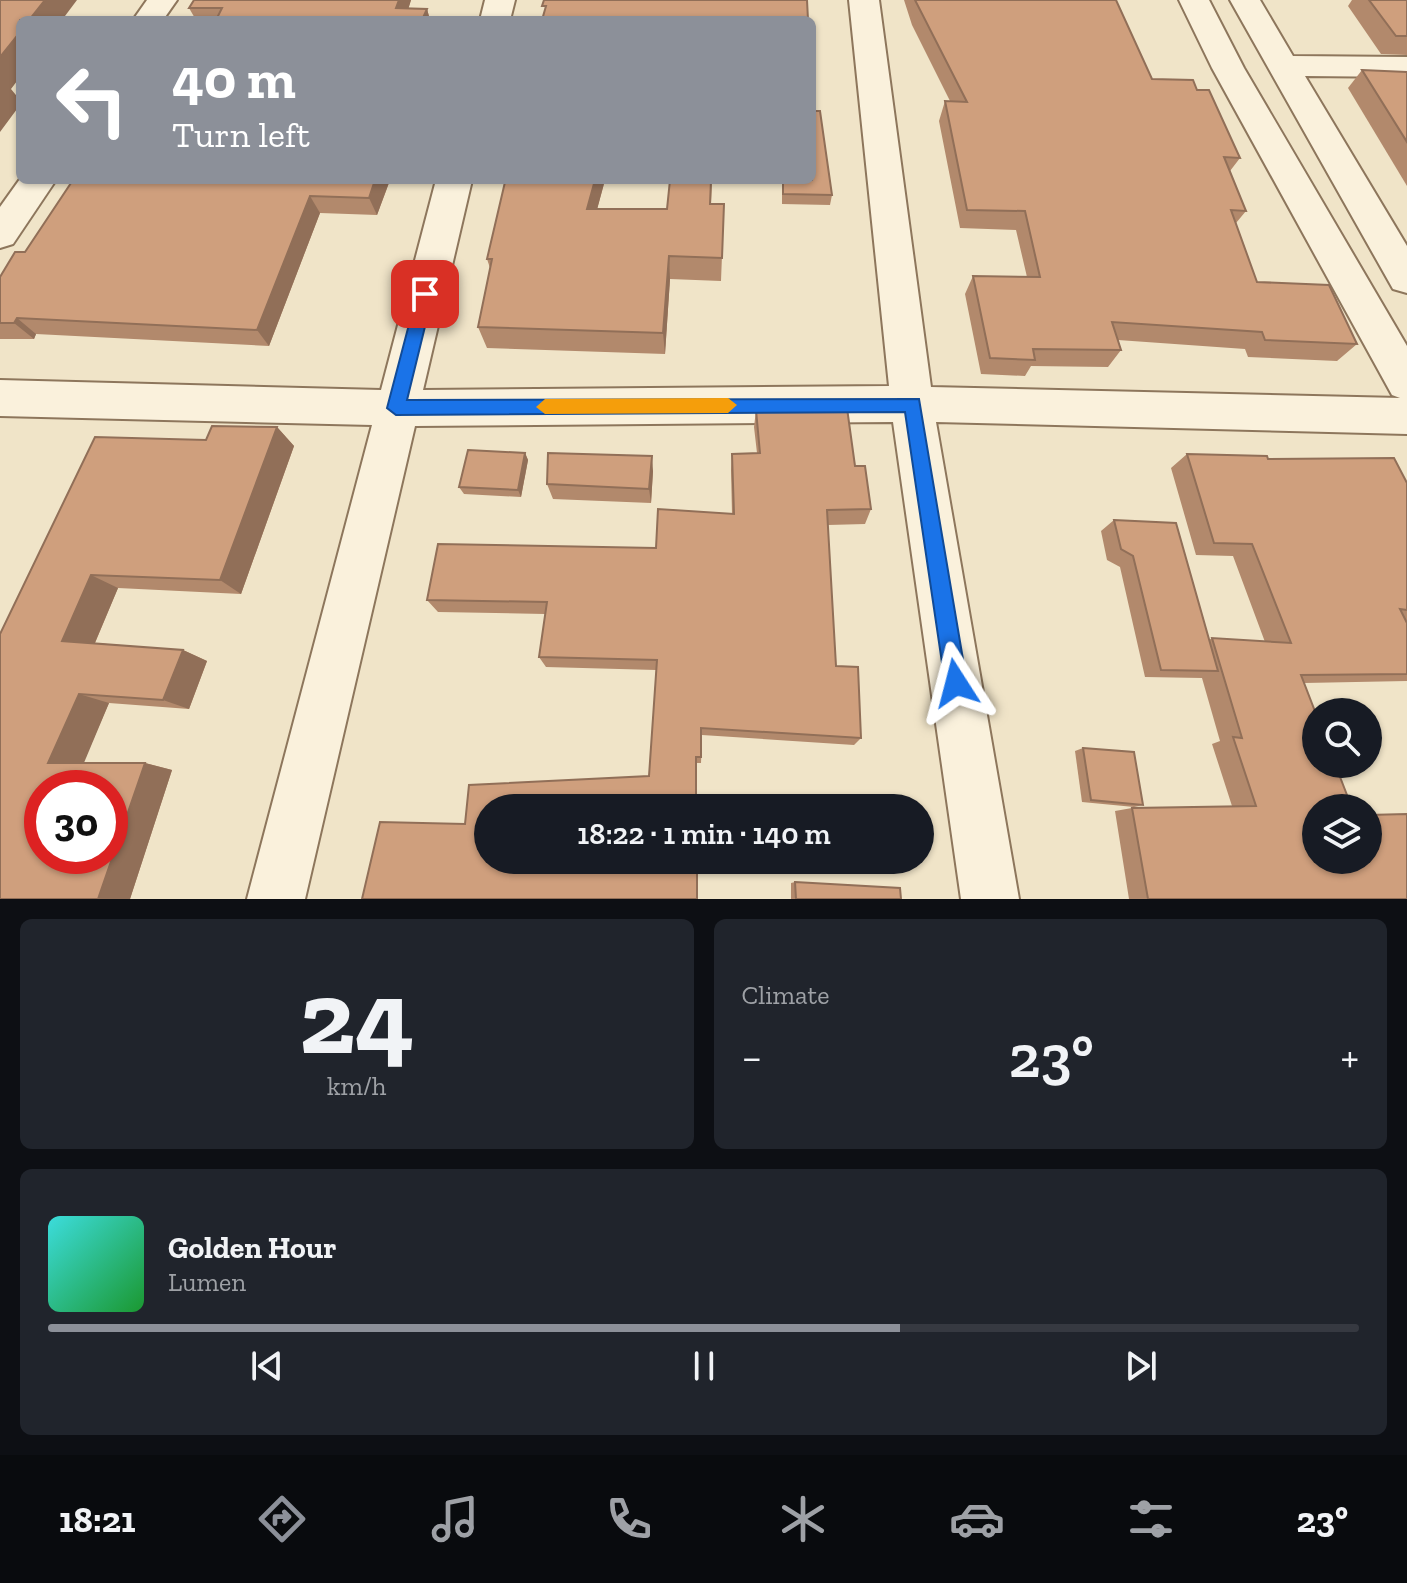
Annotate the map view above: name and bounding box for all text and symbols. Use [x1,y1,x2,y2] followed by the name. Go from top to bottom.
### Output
[172,45,296,112] text: 40 m
[40,48,144,152] icon: left
[172,113,310,156] text: Turn left
[391,260,459,328] pin
[403,272,447,316] icon: arrive
[914,641,998,725] position arrow
[1302,698,1382,874] map controls
[1302,698,1382,778] button: search
[24,770,128,874] speed limit sign: 30
[1302,794,1382,874] button: layers
[577,816,831,852] text: 18:22 · 1 min · 140 m
[299,955,414,1080] text: 24
[742,979,829,1011] text: Climate
[1009,1020,1094,1092] text: 23°
[742,1030,762,1083] text: −
[1340,1030,1359,1083] text: +
[327,1070,386,1102] text: km/h
[168,1230,336,1266] text: Golden Hour
[168,1266,246,1298] text: Lumen
[245,1344,289,1388] icon: previous
[682,1344,726,1388] icon: pause
[1119,1344,1163,1388] icon: next
[254,1491,310,1547] icon: directions
[427,1491,483,1547] icon: music
[601,1491,657,1547] icon: phone
[775,1491,831,1547] icon: climate
[949,1491,1005,1547] icon: car
[1123,1491,1179,1547] icon: filters
[59,1498,136,1541] text: 18:21
[1296,1498,1348,1541] text: 23°

